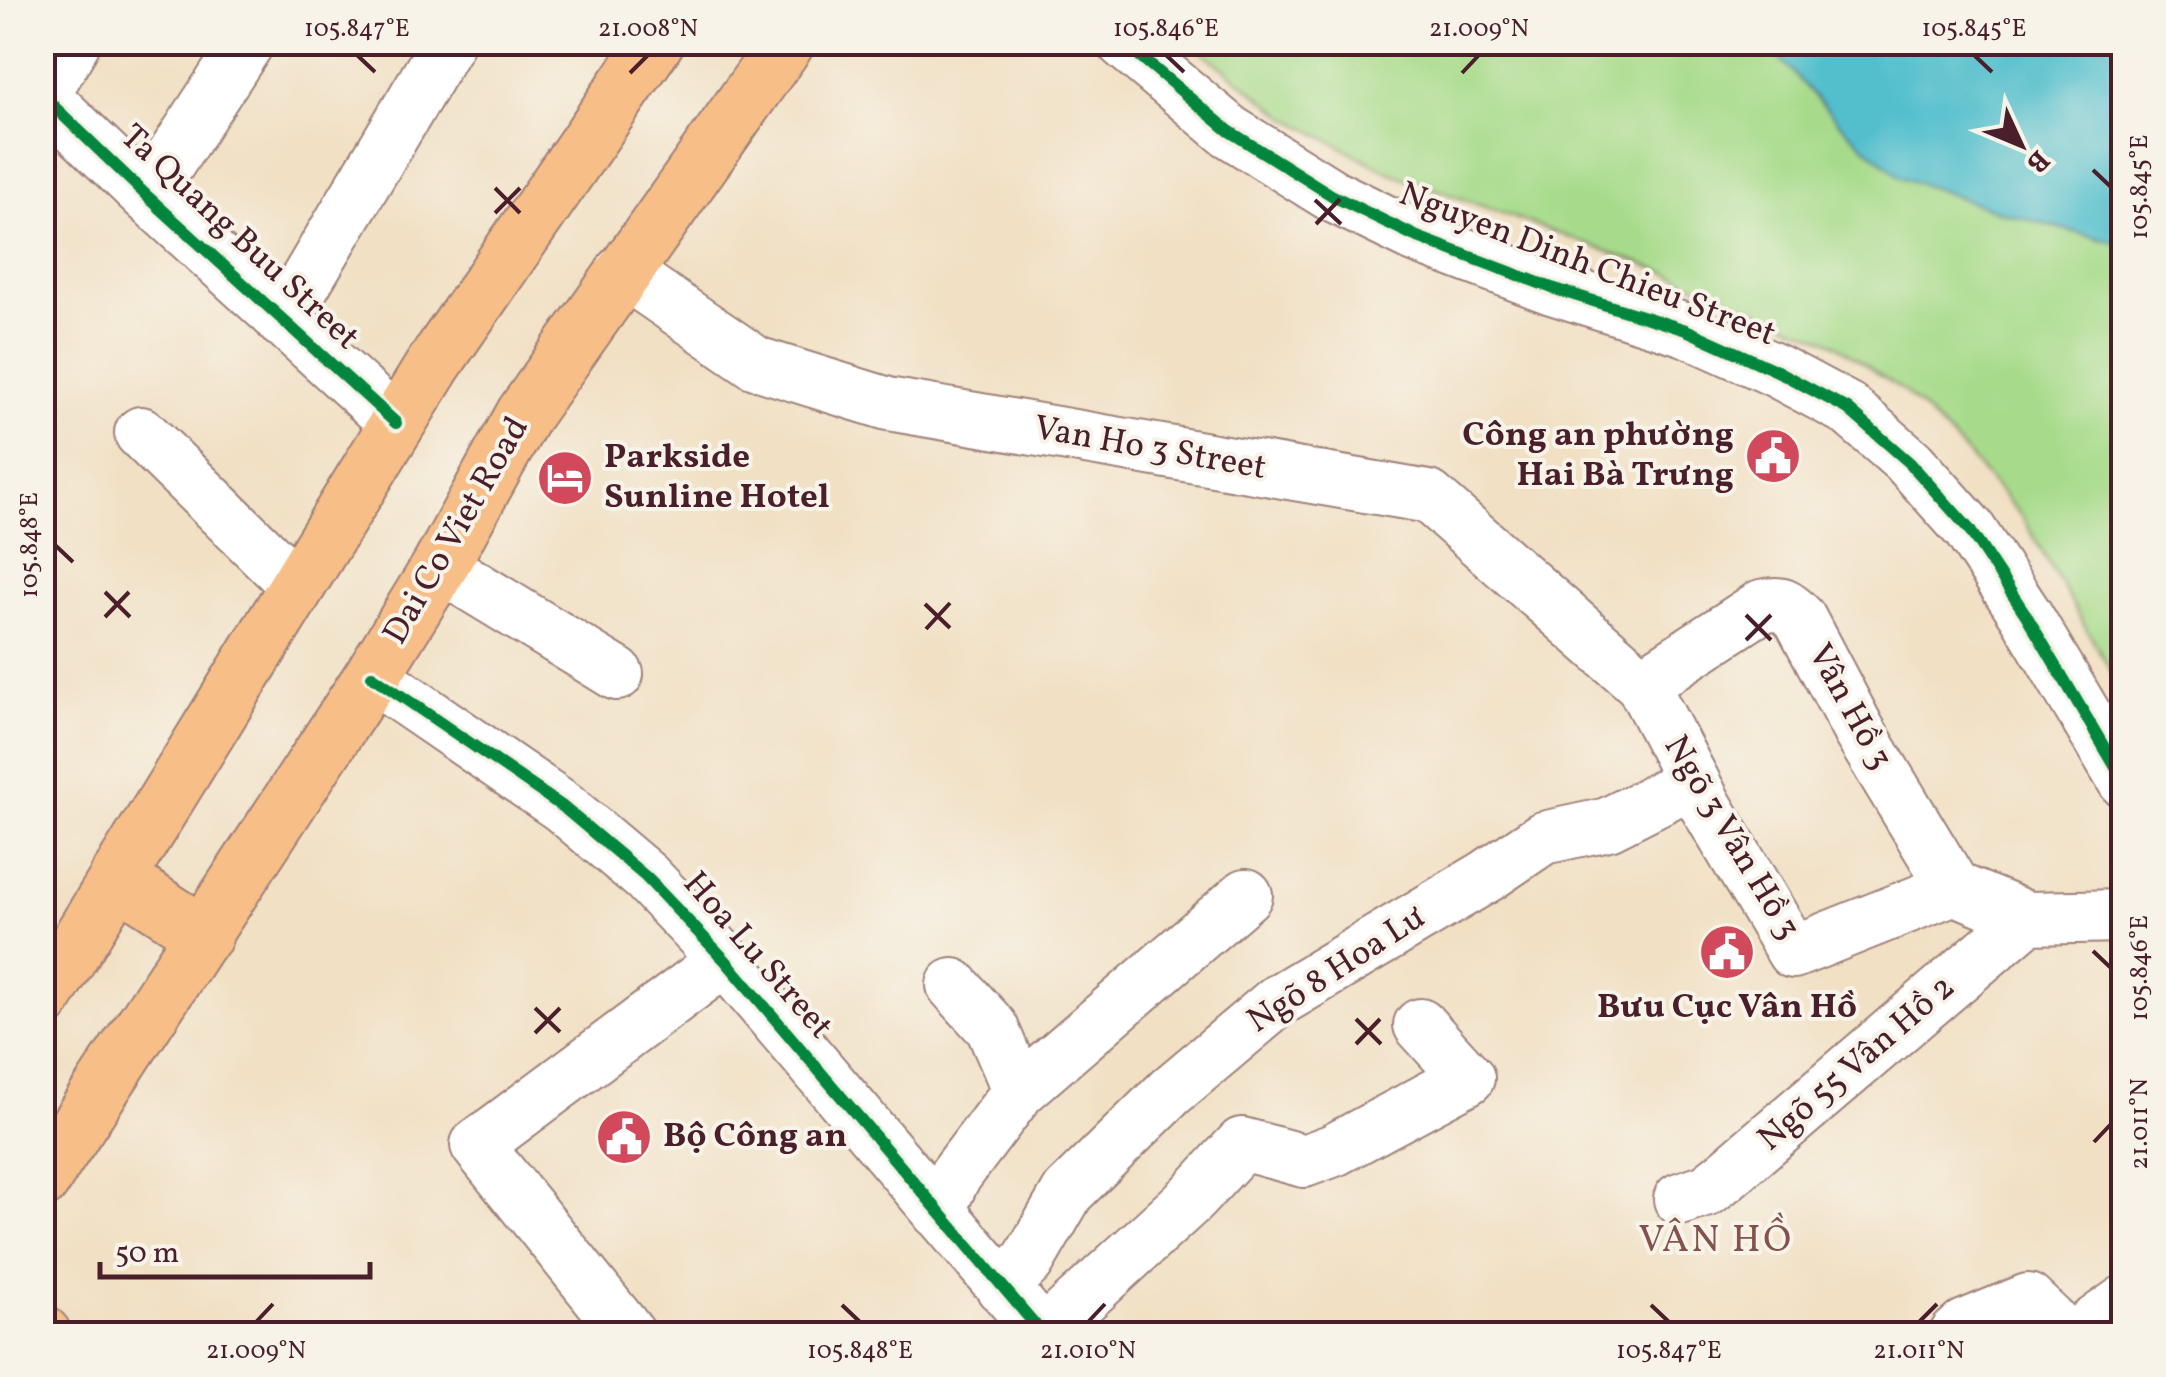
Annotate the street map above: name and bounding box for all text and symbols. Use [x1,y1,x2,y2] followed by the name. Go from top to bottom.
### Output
[304,12,410,47] text: 105.847°E
[598,12,698,47] text: 21.008°N
[1113,12,1219,47] text: 105.846°E
[1429,12,1529,47] text: 21.009°N
[1922,12,2026,47] text: 105.845°E
[1971,95,2071,195] north arrow
[109,114,369,362] street label: Ta Quang Buu Street
[2123,135,2158,239] text: 105.845°E
[2017,140,2058,181] text: B
[1392,171,1782,359] street label: Nguyen Dinh Chieu Street
[1030,405,1270,493] street label: Van Ho 3 Street
[372,408,542,654] street label: Dai Co Viet Road
[1462,412,1734,500] place label: Công an phường Hai Bà Trưng
[1743,426,1803,486] public building icon: Công an phường Hai Bà Trưng
[604,434,830,522] place label: Parkside Sunline Hotel
[535,448,595,508] hotel icon: Parkside Sunline Hotel
[13,492,48,598] text: 105.848°E
[1795,635,1903,779] street label: Vân Hồ 3
[1651,727,1811,949] street label: Ngõ 3 Vân Hồ 3
[671,862,843,1050] street label: Hoa Lu Street
[1239,894,1435,1046] street label: Ngõ 8 Hoa Lư
[2123,915,2158,1021] text: 105.846°E
[1697,922,1757,982] public building icon: Bưu Cục Vân Hồ
[1748,965,1966,1163] street label: Ngõ 55 Vân Hồ 2
[1597,984,1857,1032] place label: Bưu Cục Vân Hồ
[2123,1078,2158,1170] text: 21.011°N
[594,1107,654,1167] public building icon: Bộ Công an
[663,1113,847,1161] place label: Bộ Công an
[1639,1212,1793,1268] district label: VÂN HỒ
[100,1217,370,1279] scale bar
[115,1233,179,1275] text: 50 m
[206,1334,306,1369] text: 21.009°N
[807,1334,913,1369] text: 105.848°E
[1040,1334,1136,1369] text: 21.010°N
[1616,1334,1722,1369] text: 105.847°E
[1873,1334,1965,1369] text: 21.011°N

